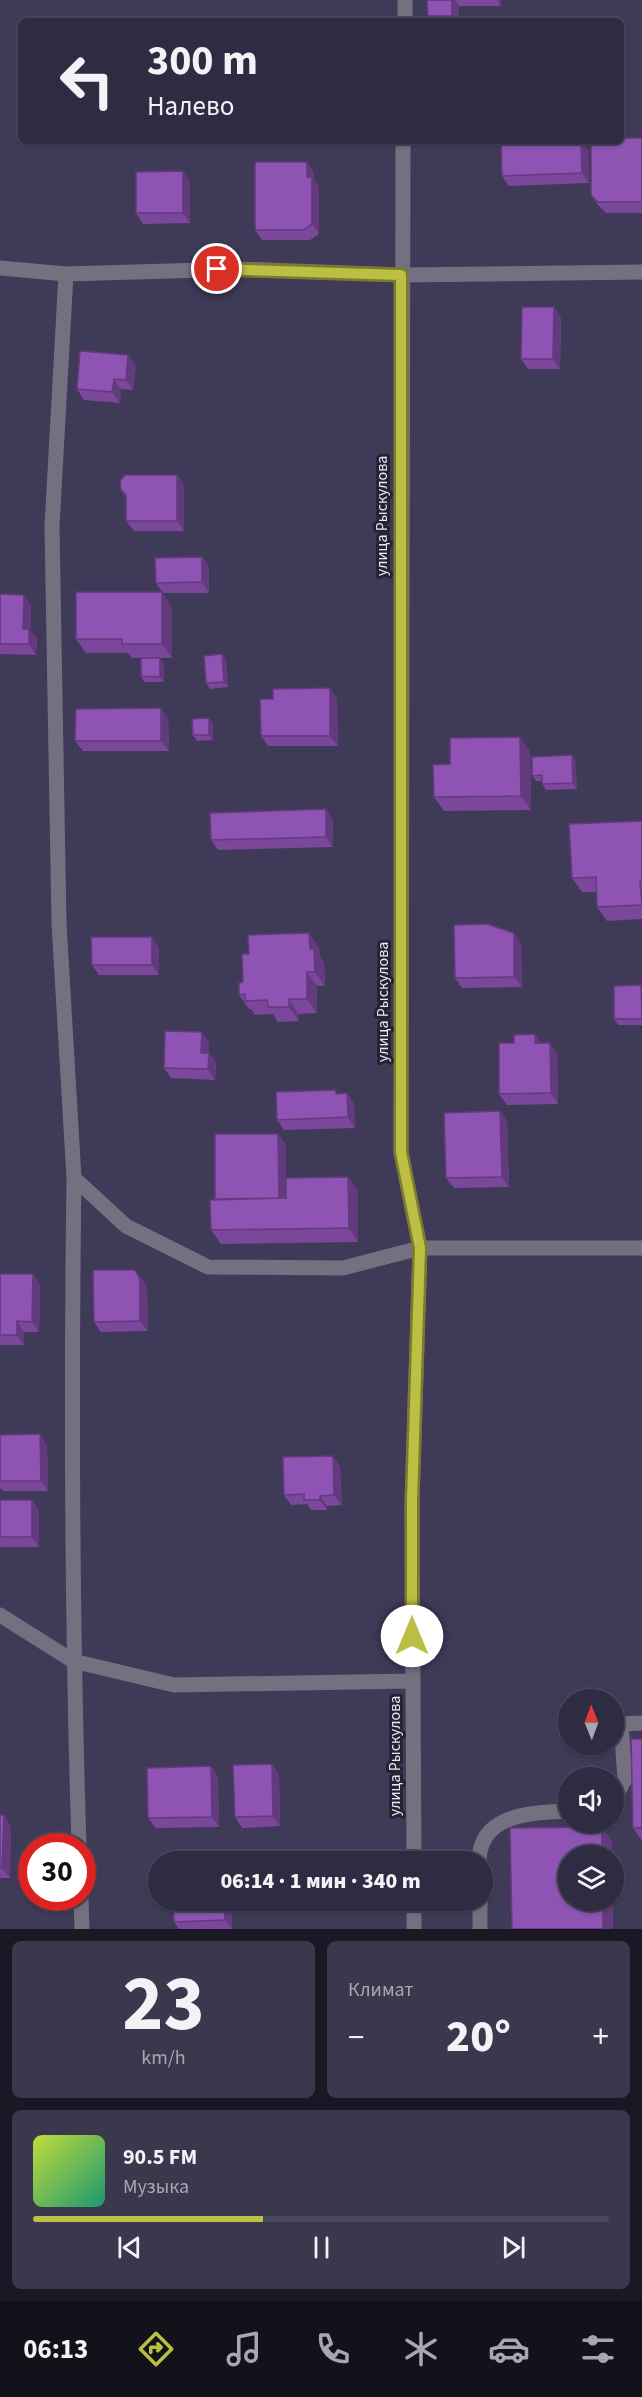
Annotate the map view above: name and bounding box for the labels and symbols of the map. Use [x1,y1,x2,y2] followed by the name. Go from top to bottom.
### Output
[191,243,242,294] pin
[371,456,393,576] street label: улица Рыскулова
[372,942,394,1062] street label: улица Рыскулова
[380,1604,444,1668] position arrow
[558,1689,624,1755] north arrow
[384,1696,406,1816] street label: улица Рыскулова
[18,1833,96,1911] speed limit sign: 30

